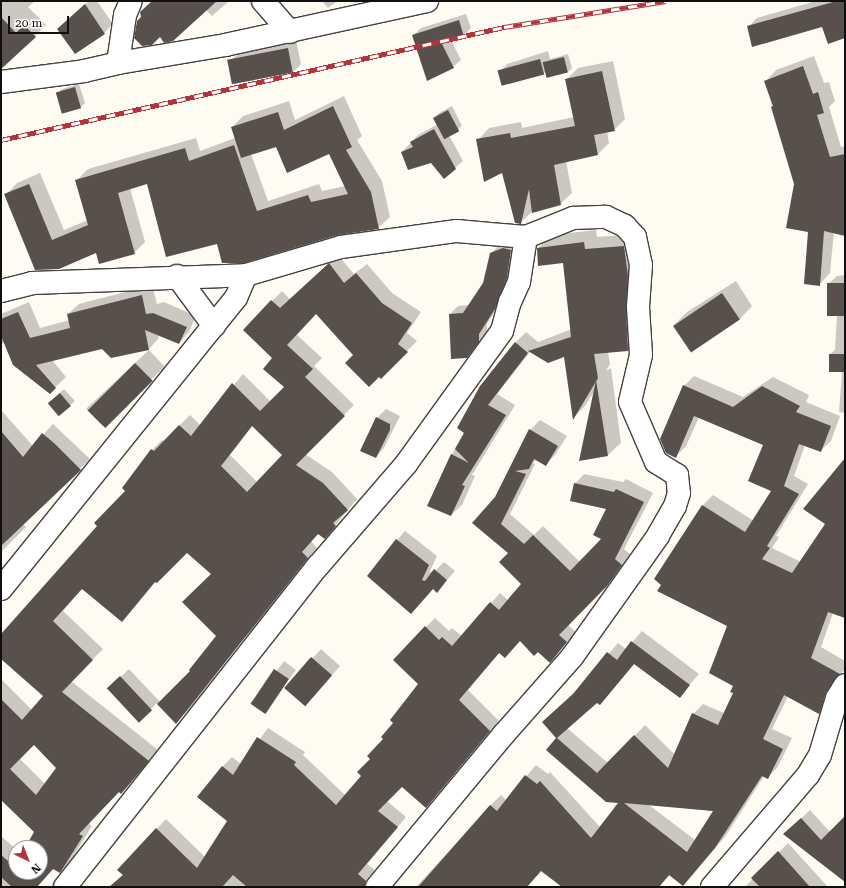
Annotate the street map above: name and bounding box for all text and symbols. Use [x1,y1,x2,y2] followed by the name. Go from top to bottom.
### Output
[10,8,71,34] scale bar
[15,16,42,30] text: 20 m
[8,840,48,880] north arrow
[28,861,43,876] text: N

